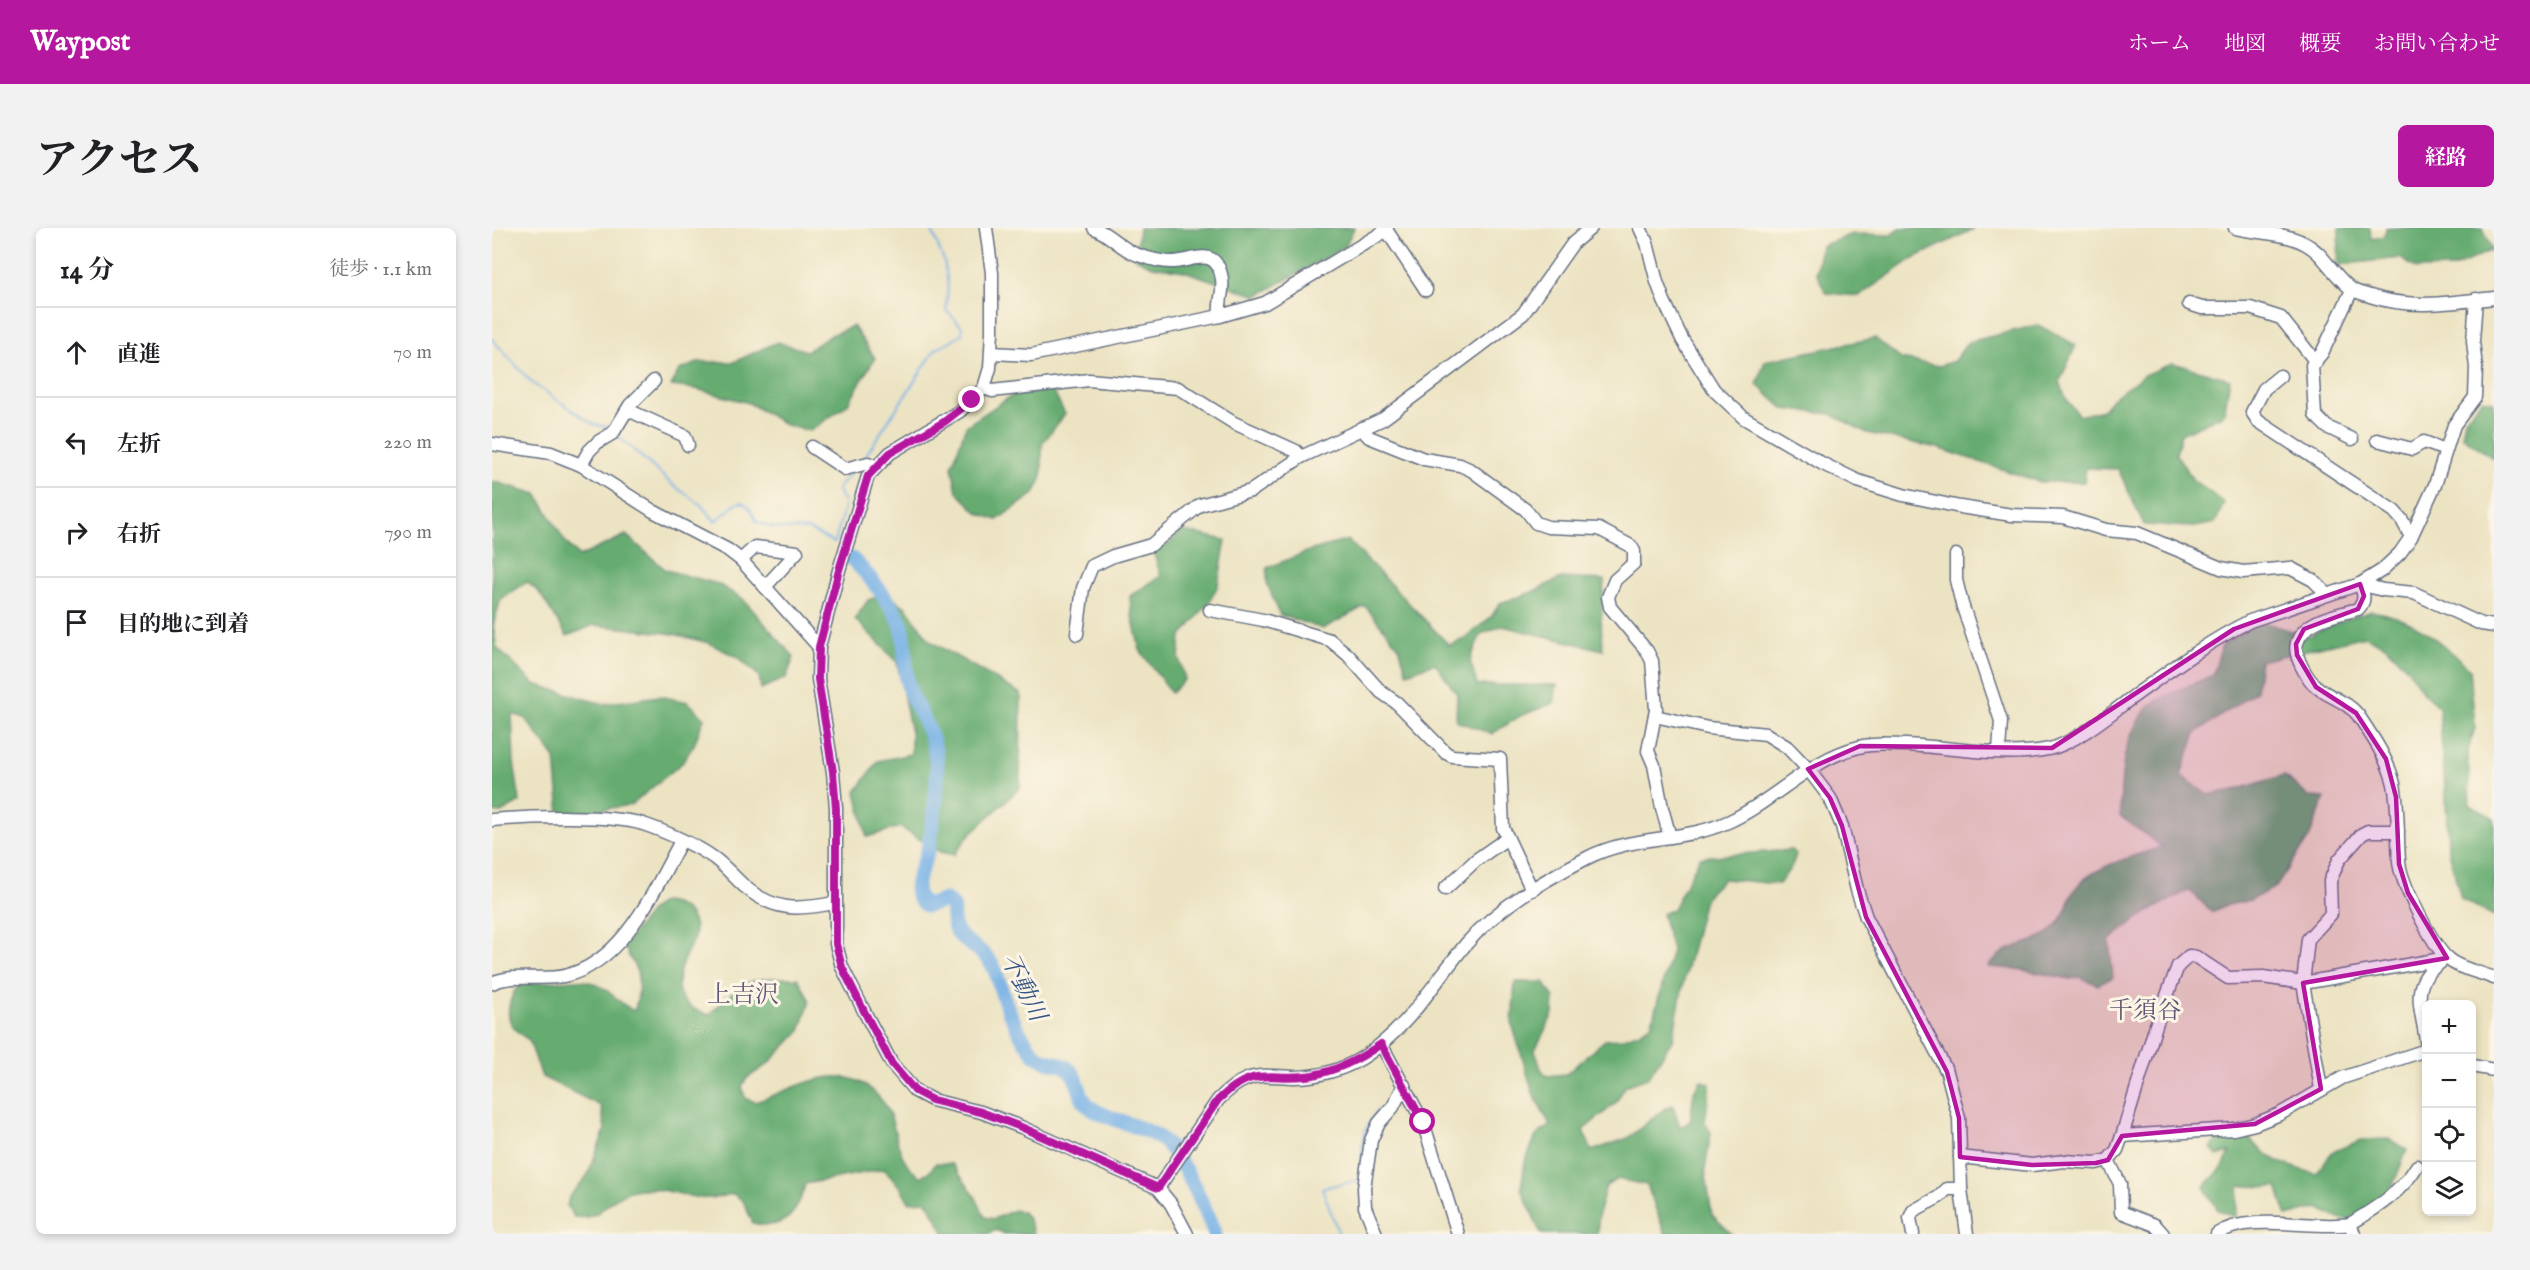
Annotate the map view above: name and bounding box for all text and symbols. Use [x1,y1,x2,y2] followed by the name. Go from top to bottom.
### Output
[30,25,130,60] text: Waypost
[2128,31,2191,58] text: ホーム
[2224,31,2266,58] text: 地図
[2299,31,2341,58] text: 概要
[2374,31,2500,58] text: お問い合わせ
[2398,125,2494,187] button: 経路
[36,135,203,188] text: アクセス
[60,254,114,287] text: 14 分
[329,257,432,282] text: 徒歩 · 1.1 km
[60,336,93,369] icon: ahead
[393,340,432,365] text: 70 m
[117,341,161,369] text: 直進
[958,386,984,412] route end
[60,426,93,459] icon: left
[384,430,432,455] text: 220 m
[117,431,161,459] text: 左折
[60,516,93,549] icon: right
[384,520,432,545] text: 790 m
[117,521,161,549] text: 右折
[60,606,93,639] icon: arrive
[117,611,249,639] text: 目的地に到着
[993,949,1054,1030] water label: 不動川
[707,980,779,1011] district label: 上吉沢
[2109,996,2181,1027] district label: 千須谷
[2422,1000,2476,1216] map controls
[2422,1000,2476,1054] button: +
[2422,1054,2476,1108] button: −
[1409,1108,1435,1134] route start
[2422,1108,2476,1162] button: locate
[2422,1162,2476,1216] button: layers

